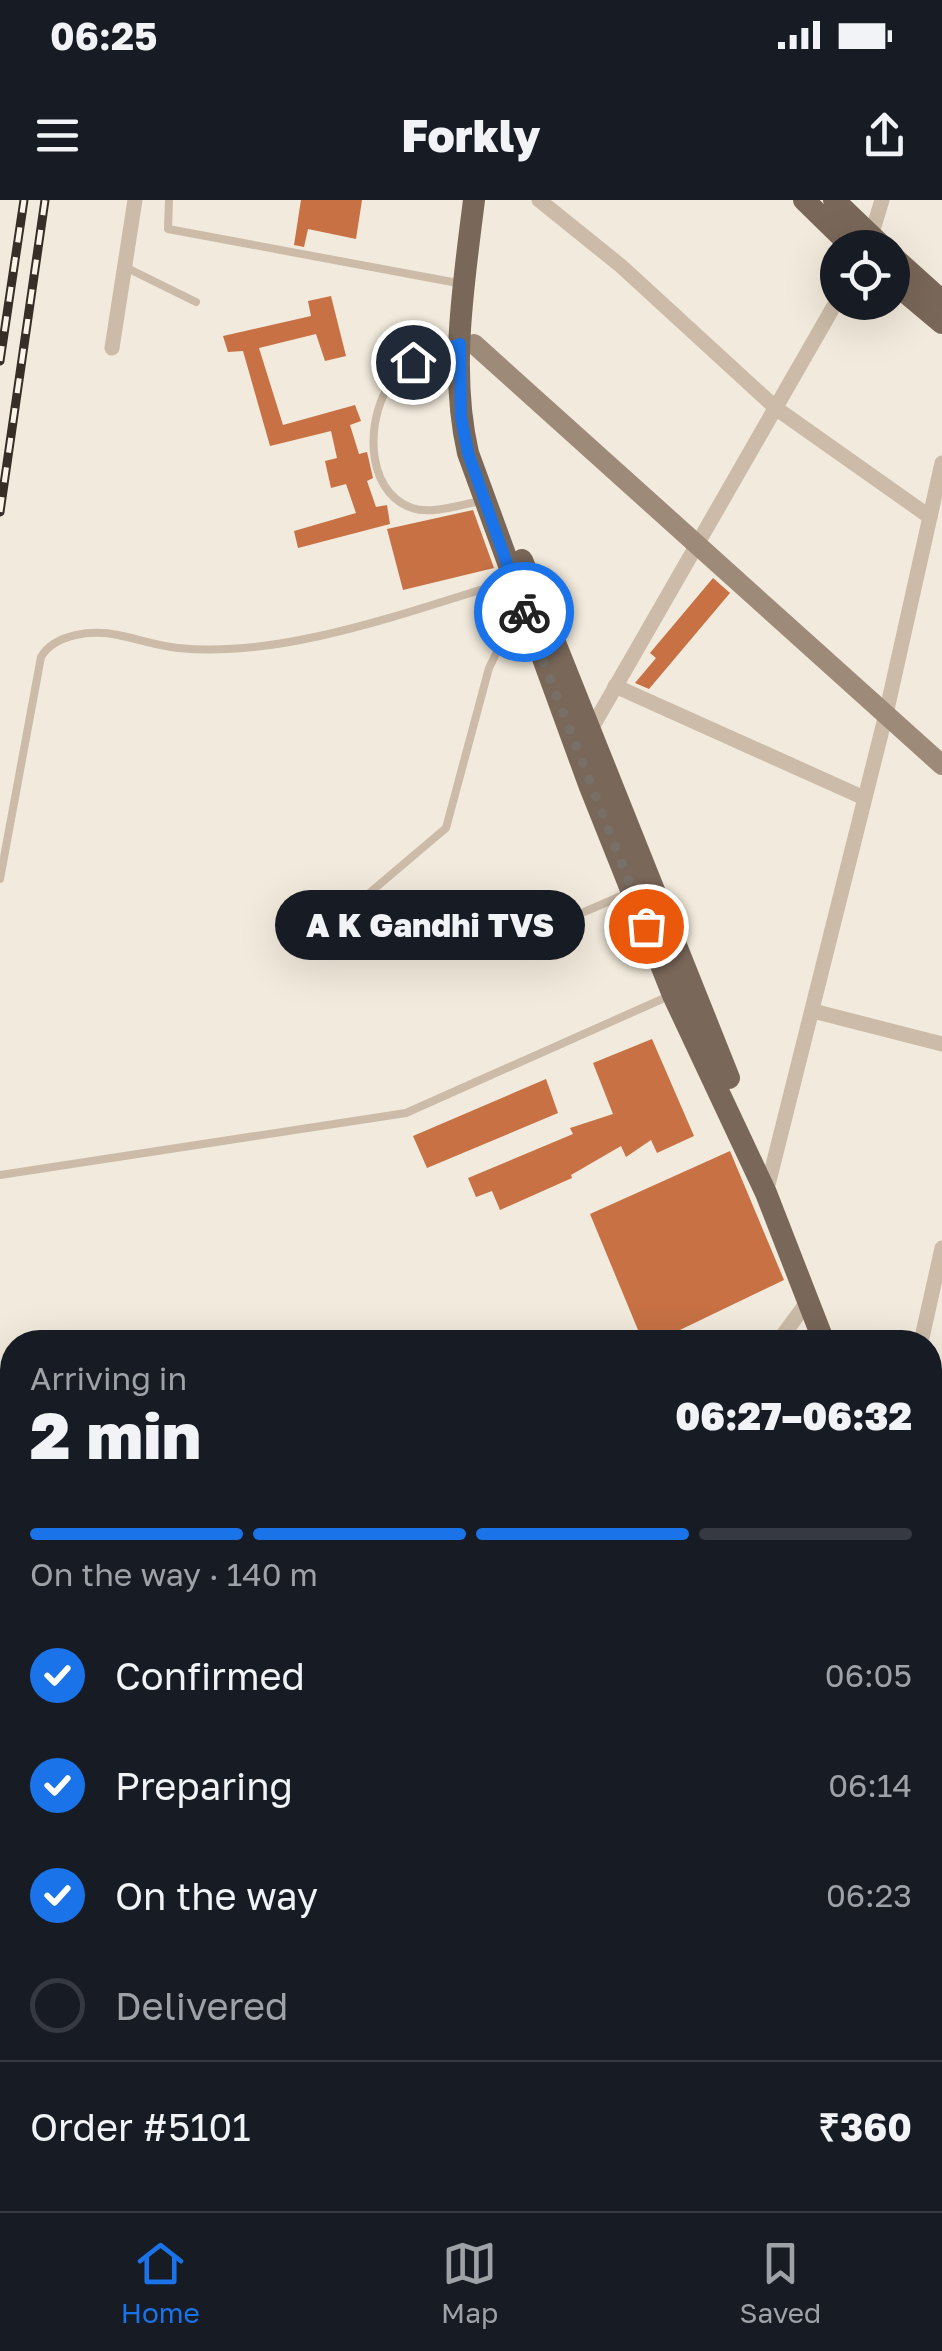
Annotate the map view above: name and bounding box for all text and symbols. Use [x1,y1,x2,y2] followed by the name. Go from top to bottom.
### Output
[50,13,157,58] text: 06:25
[30,108,85,163] icon: menu
[401,108,541,162] text: Forkly
[857,108,912,163] icon: share
[820,230,910,320] map controls
[820,230,910,320] button: locate
[371,320,456,405] pin
[386,335,441,390] icon: home
[474,562,574,662] courier
[497,585,552,640] icon: bike
[604,884,689,969] pin
[276,891,586,961] callout: A K Gandhi TVS
[619,899,674,954] icon: bag
[306,906,554,944] text: A K Gandhi TVS
[30,1359,187,1397] text: Arriving in
[675,1393,912,1438] text: 06:27–06:32
[30,1395,201,1473] text: 2 min
[30,1555,318,1593] text: On the way · 140 m
[30,1648,85,1703] icon: check
[115,1653,305,1698] text: Confirmed
[825,1656,912,1694] text: 06:05
[30,1758,85,1813] icon: check
[115,1763,293,1808] text: Preparing
[828,1766,912,1804] text: 06:14
[30,1868,85,1923] icon: check
[115,1873,318,1918] text: On the way
[826,1876,912,1914] text: 06:23
[115,1983,288,2028] text: Delivered
[30,2104,251,2149] text: Order #5101
[818,2104,912,2149] text: ₹360
[121,2236,200,2329] tab: Home
[441,2236,498,2329] tab: Map
[740,2236,821,2329] tab: Saved

